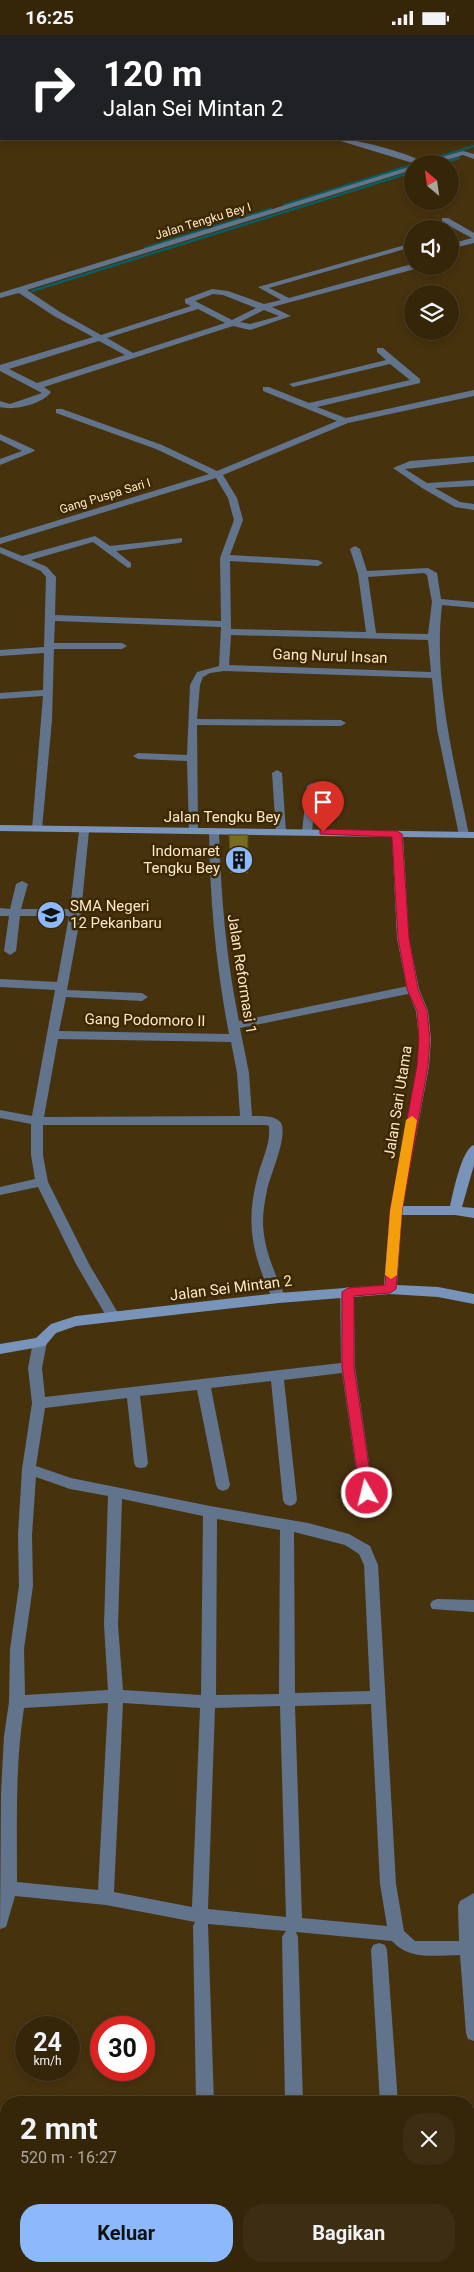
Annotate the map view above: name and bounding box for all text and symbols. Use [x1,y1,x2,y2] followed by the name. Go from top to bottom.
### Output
[25,6,74,29] text: 16:25
[103,54,202,95] text: 120 m
[20,55,85,120] icon: right
[103,96,283,121] text: Jalan Sei Mintan 2
[404,155,459,210] north arrow
[404,155,459,340] map controls
[153,200,253,242] street label: Jalan Tengku Bey I
[404,220,459,275] button: sound
[404,285,459,340] button: layers
[58,475,152,517] street label: Gang Puspa Sari I
[272,645,388,667] street label: Gang Nurul Insan
[302,781,344,832] pin
[309,788,337,816] icon: arrive
[164,808,280,826] street label: Jalan Tengku Bey
[143,842,220,877] place label: Indomaret Tengku Bey
[224,845,254,875] building icon: Indomaret Tengku Bey
[70,897,162,932] place label: SMA Negeri 12 Pekanbaru
[36,900,66,930] school or university icon: SMA Negeri 12 Pekanbaru
[224,913,260,1035] street label: Jalan Reformasi 1
[84,1010,206,1030] street label: Gang Podomoro II
[380,1044,416,1160] street label: Jalan Sari Utama
[169,1272,293,1304] street label: Jalan Sei Mintan 2
[340,1466,392,1518] position arrow
[90,2016,155,2081] speed limit sign: 30
[33,2028,62,2057] text: 24
[33,2054,62,2068] text: km/h
[20,2111,98,2146] text: 2 mnt
[403,2113,455,2165] button: close
[20,2148,117,2167] text: 520 m · 16:27
[20,2204,233,2262] button: Keluar
[243,2204,455,2262] button: Bagikan

